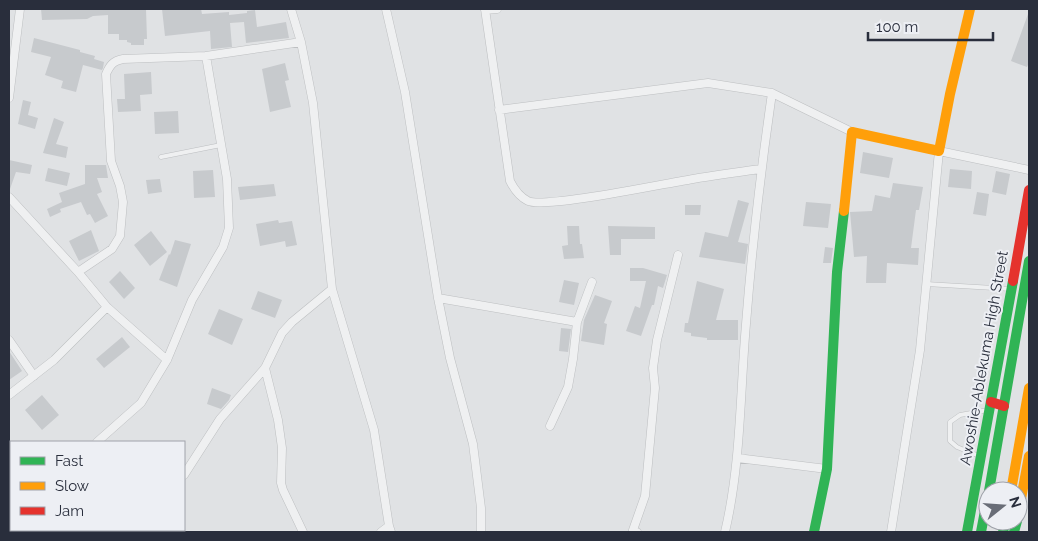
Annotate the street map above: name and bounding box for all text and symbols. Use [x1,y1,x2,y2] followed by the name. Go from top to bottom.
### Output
[868,10,993,42] scale bar
[876,18,918,36] text: 100 m
[956,249,1012,467] street label: Awoshie-Ablekuma High Street
[10,441,185,531] legend
[55,452,83,470] text: Fast
[55,477,89,495] text: Slow
[978,481,1028,531] north arrow
[1006,495,1025,510] text: N
[55,502,84,520] text: Jam

